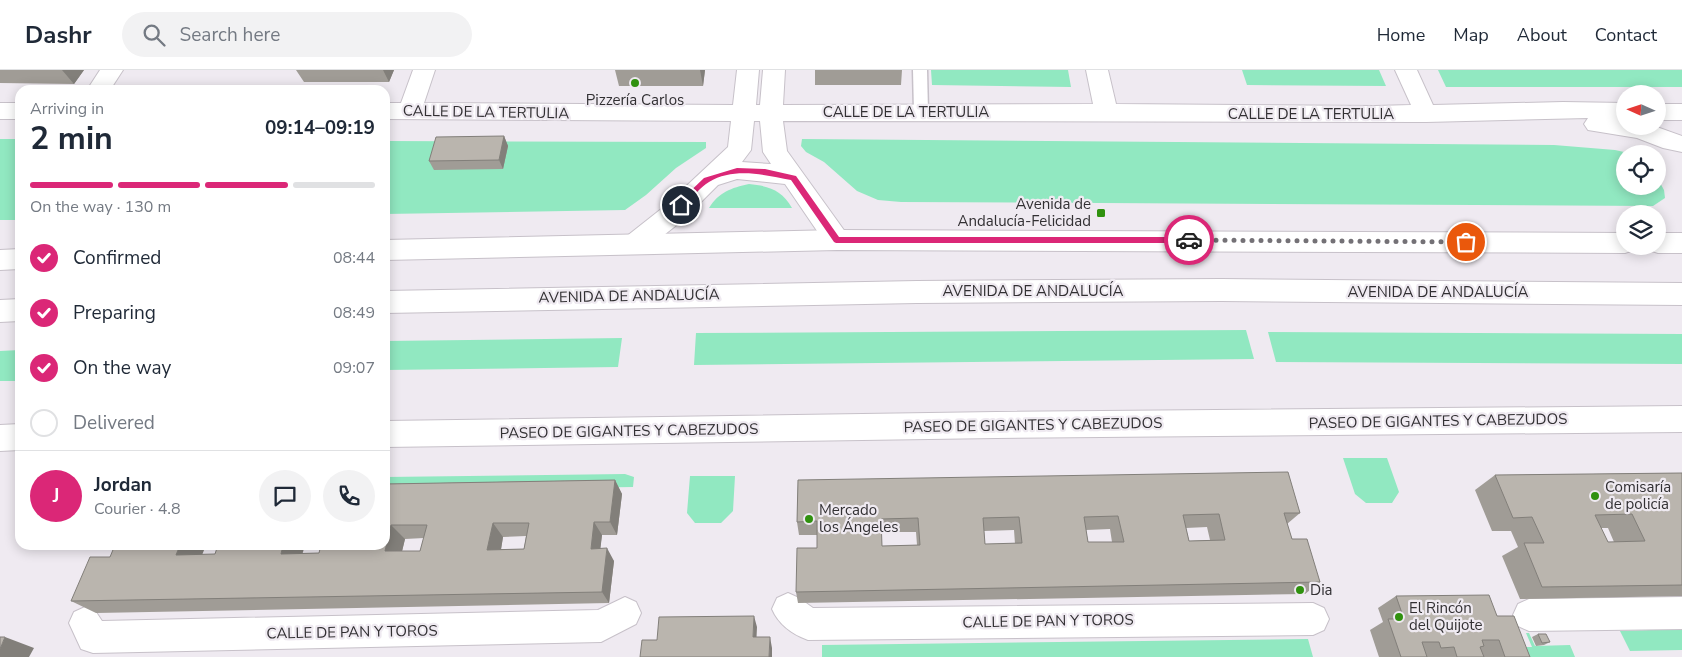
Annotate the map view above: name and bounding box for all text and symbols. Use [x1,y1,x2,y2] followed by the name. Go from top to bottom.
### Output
[122,12,472,57] search box
[25,19,92,51] text: Dashr
[140,21,168,49] icon: search
[180,22,280,48] text: Search here
[1377,23,1425,47] text: Home
[1453,23,1489,47] text: Map
[1517,23,1567,47] text: About
[1595,23,1657,47] text: Contact
[629,77,641,89] marker: Pizzería Carlos
[1616,85,1666,135] north arrow
[1616,85,1666,255] map controls
[586,90,684,110] place label: Pizzería Carlos
[30,98,104,120] text: Arriving in
[403,101,569,123] street label: CALLE DE LA TERTULIA
[823,102,989,122] street label: CALLE DE LA TERTULIA
[1228,104,1394,124] street label: CALLE DE LA TERTULIA
[265,115,375,141] text: 09:14–09:19
[30,117,113,160] text: 2 min
[1616,145,1666,195] button: locate
[660,184,702,226] pin
[667,191,695,219] icon: home
[958,194,1091,231] place label: Avenida de Andalucía-Felicidad
[30,196,171,218] text: On the way · 130 m
[1616,205,1666,255] button: layers
[1095,207,1107,219] marker: Avenida de Andalucía-Felicidad
[1164,215,1214,265] courier
[1445,221,1487,263] pin
[1175,226,1203,254] icon: car
[1452,228,1480,256] icon: bag
[30,244,58,272] icon: check
[73,245,161,271] text: Confirmed
[333,247,375,269] text: 08:44
[942,281,1124,301] street label: AVENIDA DE ANDALUCÍA
[1347,282,1529,302] street label: AVENIDA DE ANDALUCÍA
[538,284,720,308] street label: AVENIDA DE ANDALUCÍA
[30,299,58,327] icon: check
[73,300,156,326] text: Preparing
[333,302,375,324] text: 08:49
[30,354,58,382] icon: check
[73,355,171,381] text: On the way
[333,357,375,379] text: 09:07
[1308,409,1568,433] street label: PASEO DE GIGANTES Y CABEZUDOS
[73,410,155,436] text: Delivered
[903,413,1163,437] street label: PASEO DE GIGANTES Y CABEZUDOS
[499,419,759,443] street label: PASEO DE GIGANTES Y CABEZUDOS
[259,470,311,522] button: chat
[323,470,375,522] button: phone
[94,472,152,498] text: Jordan
[1605,477,1671,514] place label: Comisaría de policía
[53,483,59,509] text: J
[1589,490,1601,502] marker: Comisaría de policía
[94,498,180,520] text: Courier · 4.8
[819,500,899,537] place label: Mercado los Ángeles
[803,513,815,525] marker: Mercado los Ángeles
[1310,580,1333,600] place label: Dia
[1294,584,1306,596] marker: Dia
[1409,598,1482,635] place label: El Rincón del Quijote
[962,610,1134,632] street label: CALLE DE PAN Y TOROS
[1393,611,1405,623] marker: El Rincón del Quijote
[266,621,438,643] street label: CALLE DE PAN Y TOROS

